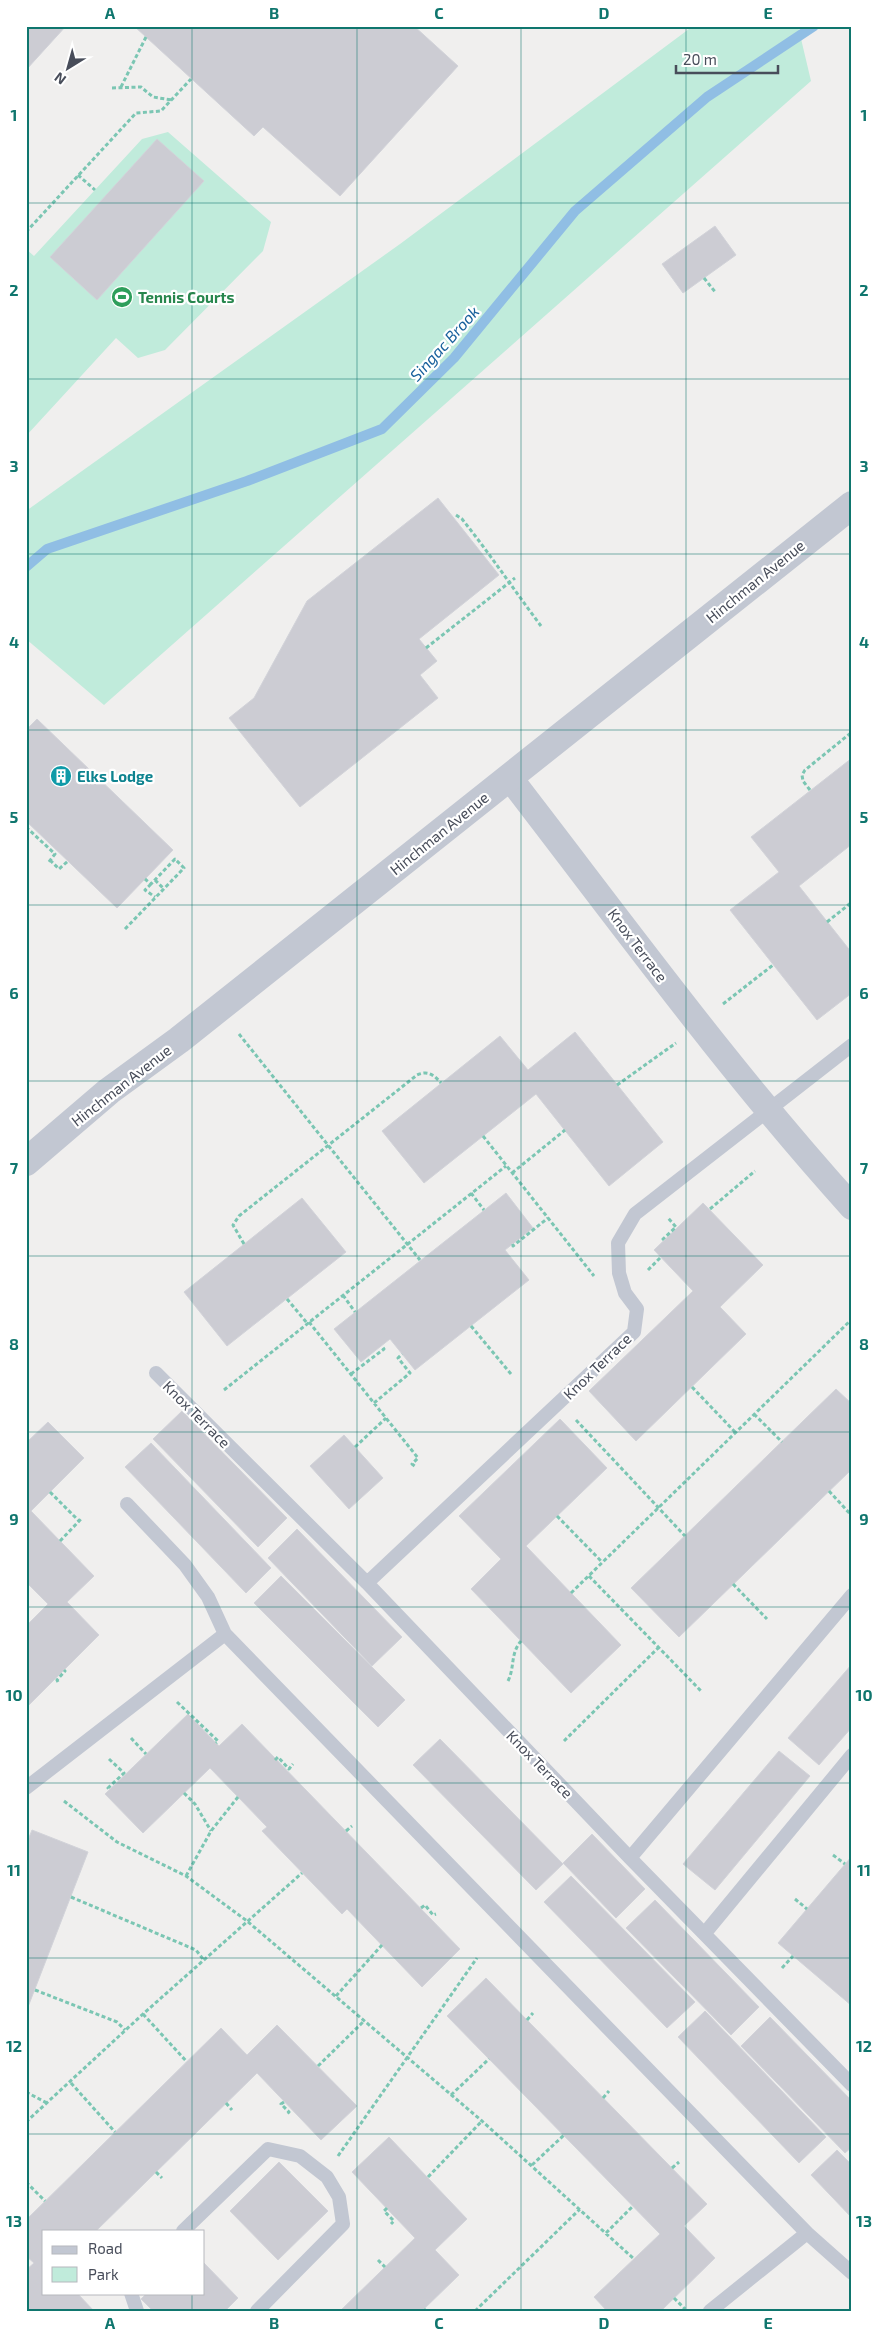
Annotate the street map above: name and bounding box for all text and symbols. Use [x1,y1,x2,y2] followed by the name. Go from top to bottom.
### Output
[105,3,116,22] text: A
[269,3,279,22] text: B
[434,3,444,22] text: C
[599,3,610,22] text: D
[763,3,773,22] text: E
[42,42,92,92] north arrow
[676,42,778,74] scale bar
[683,50,717,68] text: 20 m
[51,69,69,89] text: N
[11,105,17,124] text: 1
[861,105,867,124] text: 1
[9,280,19,299] text: 2
[859,280,869,299] text: 2
[110,285,134,309] sports icon: Tennis Courts
[138,288,234,306] place label: Tennis Courts
[405,302,483,384] water label: Singac Brook
[9,456,19,475] text: 3
[859,456,869,475] text: 3
[702,536,808,626] street label: Hinchman Avenue
[9,632,19,651] text: 4
[859,632,869,651] text: 4
[49,764,73,788] building icon: Elks Lodge
[77,767,153,785] place label: Elks Lodge
[386,788,492,878] street label: Hinchman Avenue
[10,807,19,826] text: 5
[860,807,869,826] text: 5
[604,905,672,985] street label: Knox Terrace
[9,983,19,1002] text: 6
[859,983,869,1002] text: 6
[67,1040,175,1130] street label: Hinchman Avenue
[10,1158,19,1177] text: 7
[860,1158,869,1177] text: 7
[559,1329,635,1403] street label: Knox Terrace
[9,1334,19,1353] text: 8
[859,1334,869,1353] text: 8
[160,1377,234,1451] street label: Knox Terrace
[9,1509,19,1528] text: 9
[859,1509,869,1528] text: 9
[5,1685,23,1704] text: 10
[855,1685,873,1704] text: 10
[503,1726,577,1802] street label: Knox Terrace
[7,1860,21,1879] text: 11
[857,1860,871,1879] text: 11
[6,2036,22,2055] text: 12
[856,2036,872,2055] text: 12
[6,2211,22,2230] text: 13
[856,2211,872,2230] text: 13
[42,2230,205,2294] legend
[88,2239,123,2257] text: Road
[88,2265,119,2283] text: Park
[105,2313,116,2332] text: A
[269,2313,279,2332] text: B
[434,2313,444,2332] text: C
[599,2313,610,2332] text: D
[763,2313,773,2332] text: E

